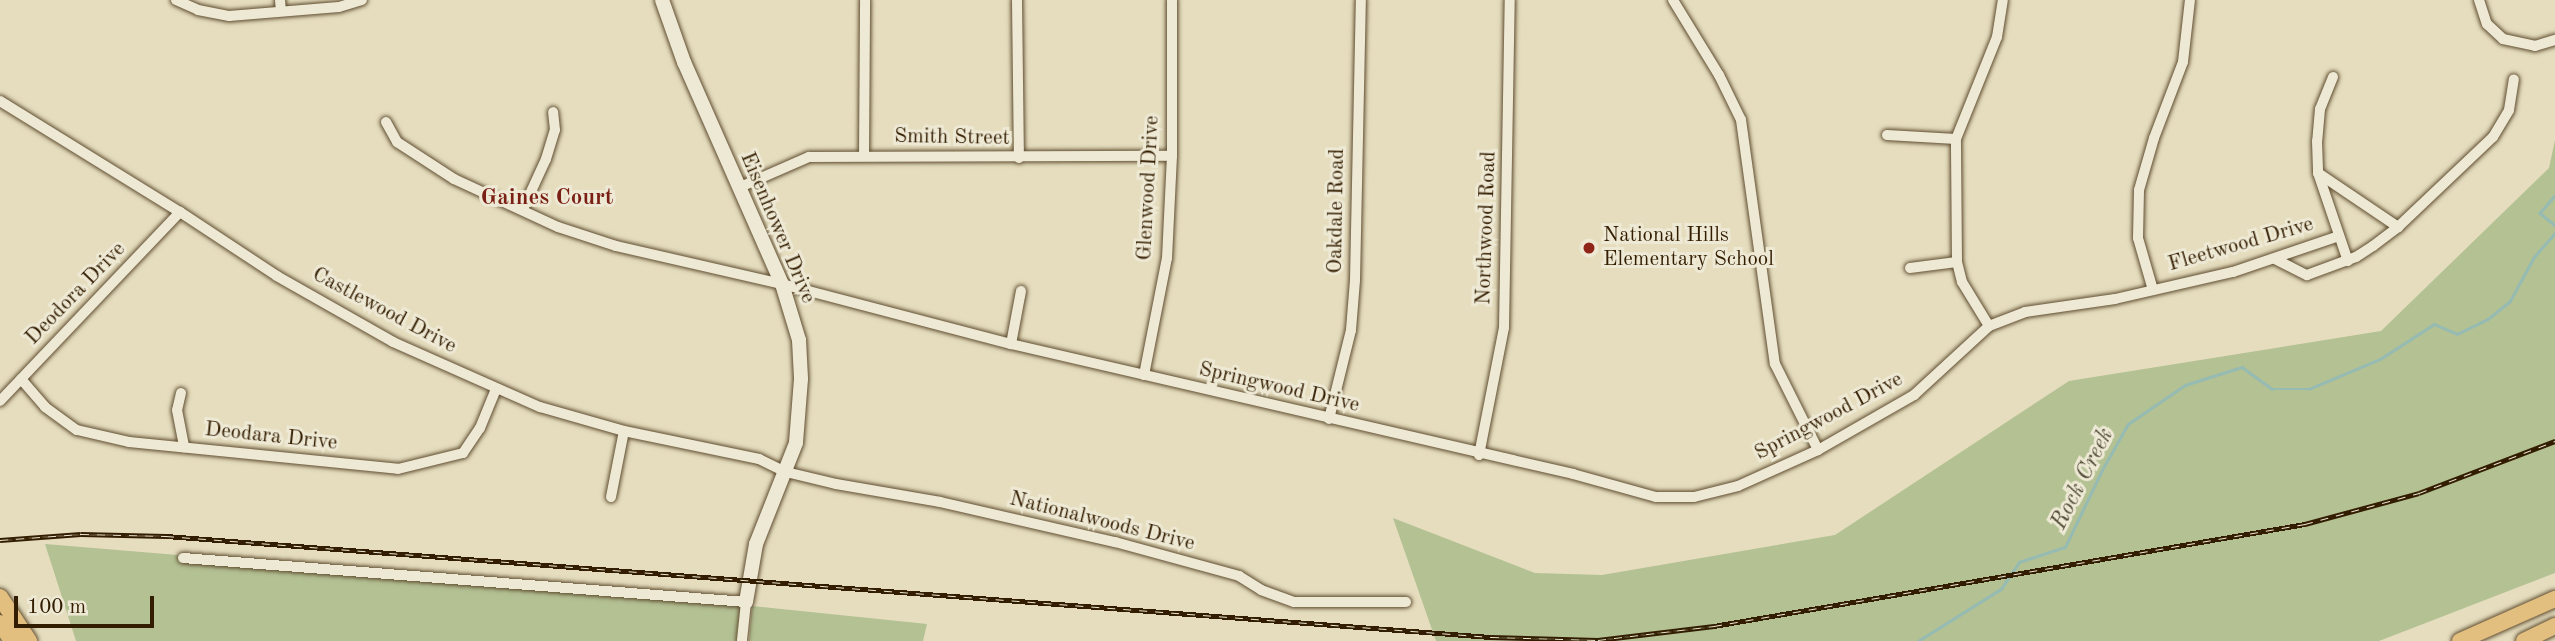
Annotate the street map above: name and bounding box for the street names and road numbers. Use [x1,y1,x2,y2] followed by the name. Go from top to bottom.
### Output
[1133,115,1165,261] street label: Glenwood Drive
[894,124,1010,152] street label: Smith Street
[1323,148,1351,274] street label: Oakdale Road
[734,149,820,307] street label: Eisenhower Drive
[1472,151,1502,305] street label: Northwood Road
[2165,212,2317,278] street label: Fleetwood Drive
[21,237,131,351] street label: Deodora Drive
[308,262,460,360] street label: Castlewood Drive
[1196,357,1362,419] street label: Springwood Drive
[1751,367,1907,467] street label: Springwood Drive
[203,418,339,456] street label: Deodara Drive
[1007,487,1197,557] street label: Nationalwoods Drive

